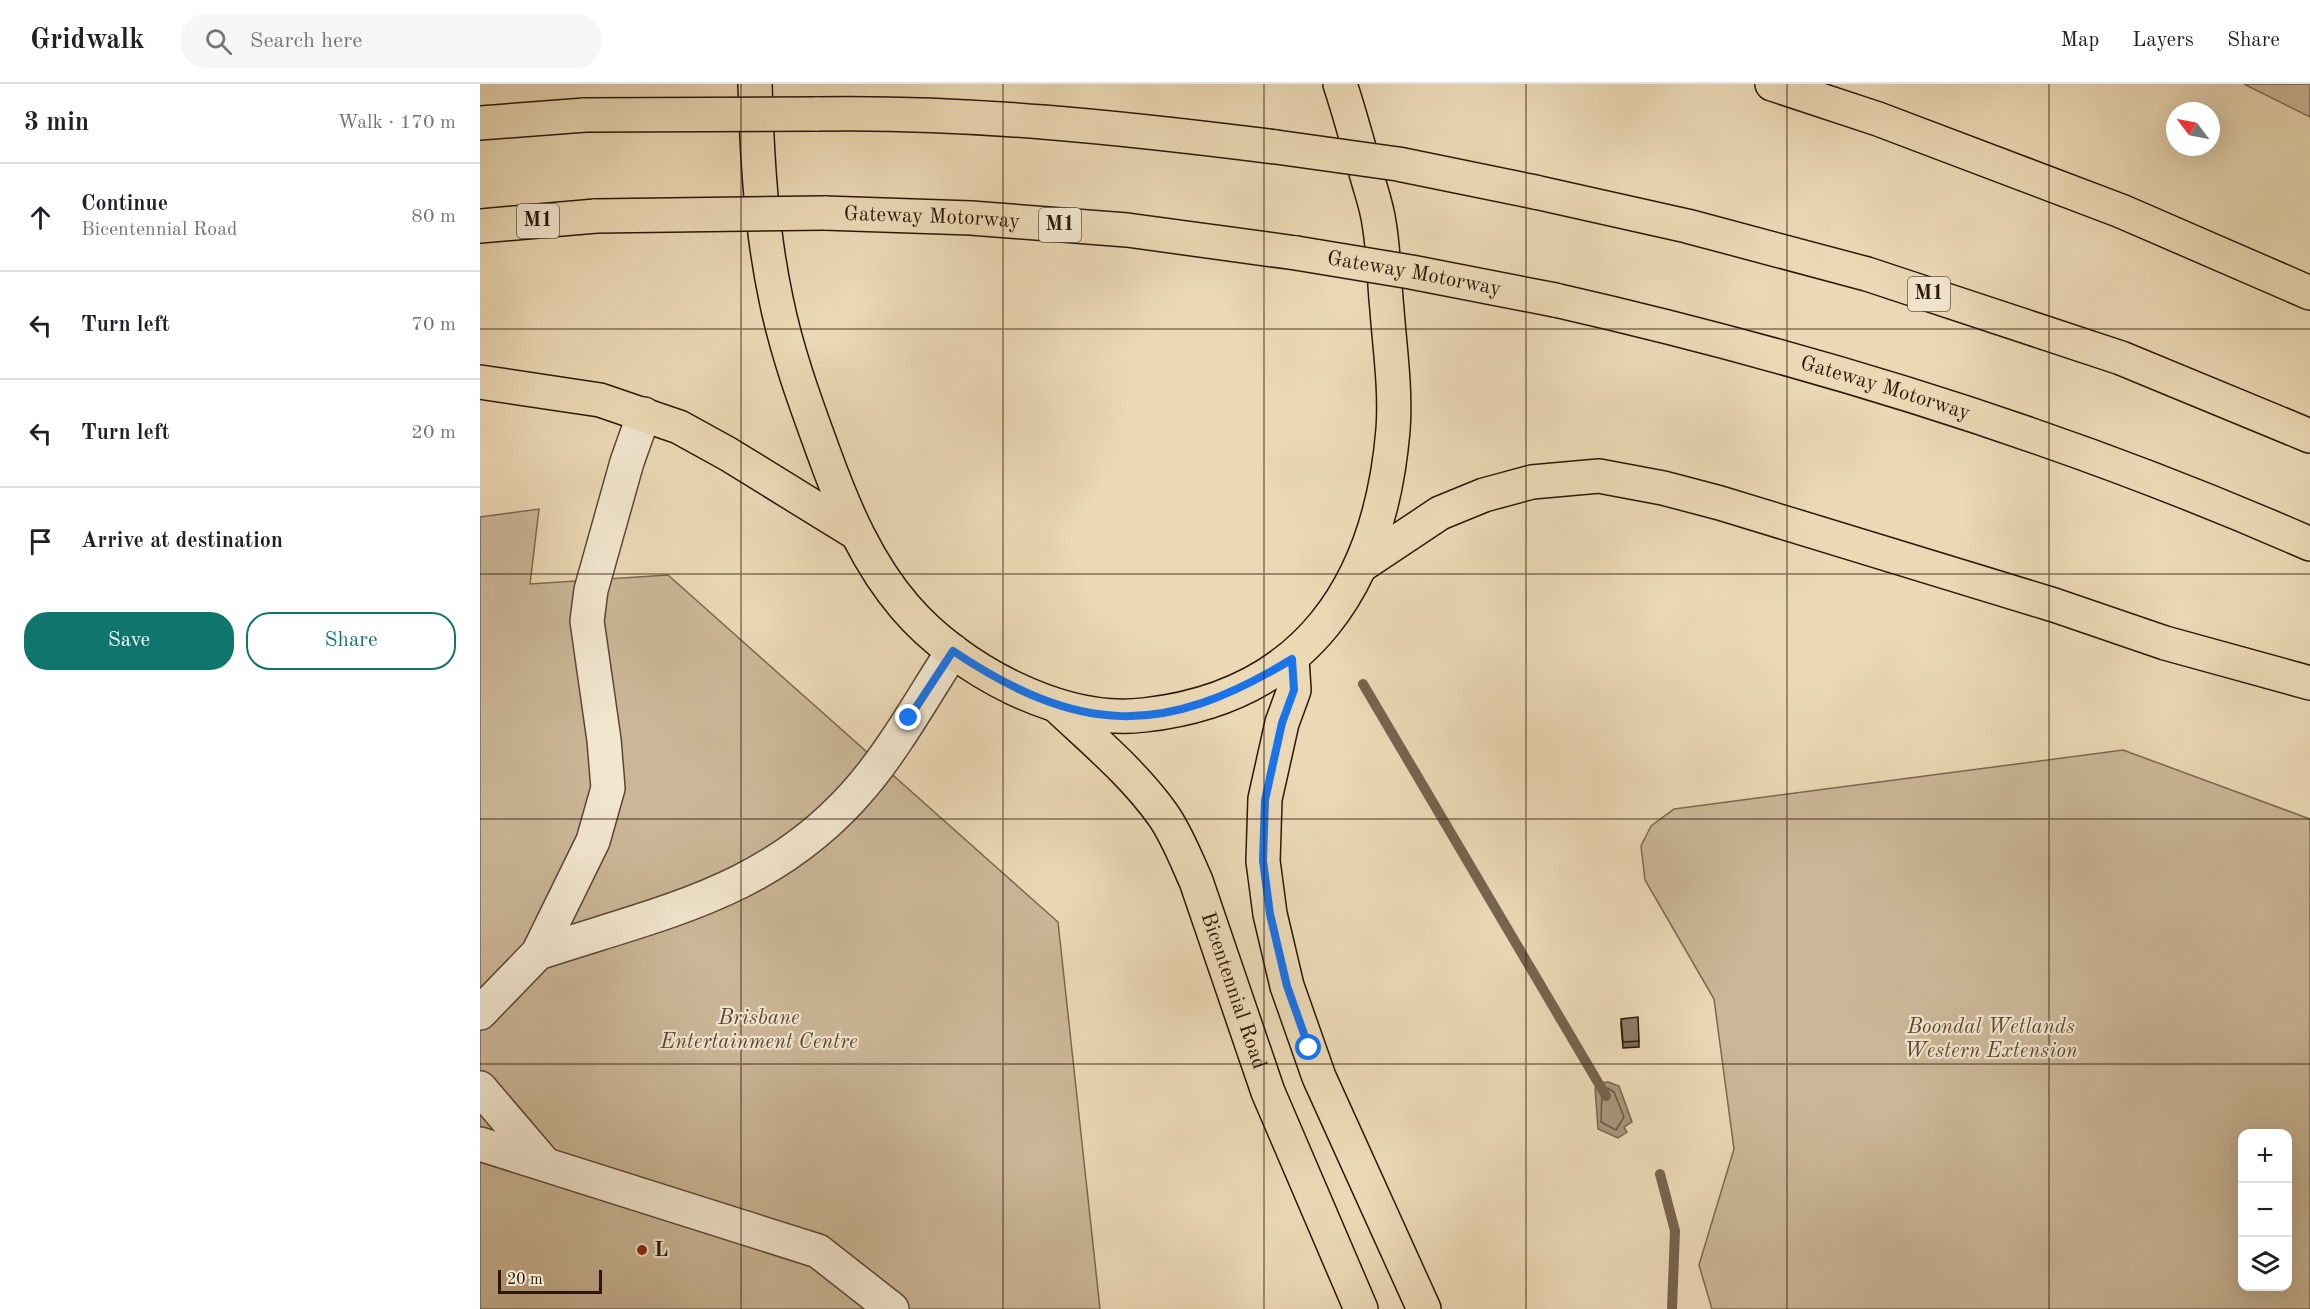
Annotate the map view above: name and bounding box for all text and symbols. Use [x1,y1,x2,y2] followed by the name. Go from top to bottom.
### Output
[181,14,601,68] search box
[202,25,235,58] icon: search
[30,27,145,55] text: Gridwalk
[250,30,362,52] text: Search here
[2060,30,2099,51] text: Map
[2132,30,2194,51] text: Layers
[2227,30,2280,51] text: Share
[2166,102,2220,156] north arrow
[24,110,89,136] text: 3 min
[337,113,456,133] text: Walk · 170 m
[81,193,168,215] text: Continue
[24,201,57,234] icon: ahead
[843,203,1021,232] street label: Gateway Motorway
[517,204,559,238] road number: M1
[411,207,456,227] text: 80 m
[1039,208,1081,242] road number: M1
[81,220,238,240] text: Bicentennial Road
[1326,248,1503,300] street label: Gateway Motorway
[1908,277,1950,311] road number: M1
[24,309,57,342] icon: left
[81,314,170,336] text: Turn left
[411,315,456,335] text: 70 m
[1798,352,1973,424] street label: Gateway Motorway
[24,417,57,450] icon: left
[81,422,170,444] text: Turn left
[411,423,456,443] text: 20 m
[24,525,57,558] icon: arrive
[81,530,283,552] text: Arrive at destination
[24,612,234,670] button: Save
[246,612,456,670] button: Share
[895,704,921,730] route end
[1197,909,1270,1072] street label: Bicentennial Road
[659,1008,858,1053] park label: Brisbane Entertainment Centre
[1904,1017,2078,1062] park label: Boondal Wetlands Western Extension
[1295,1034,1321,1060] route start
[2238,1129,2292,1291] map controls
[2238,1129,2292,1183] button: +
[2238,1183,2292,1237] button: −
[2238,1237,2292,1291] button: layers
[654,1240,668,1261] place label: L
[635,1243,649,1257] marker: L
[498,1267,602,1294] scale bar
[507,1272,543,1288] text: 20 m

